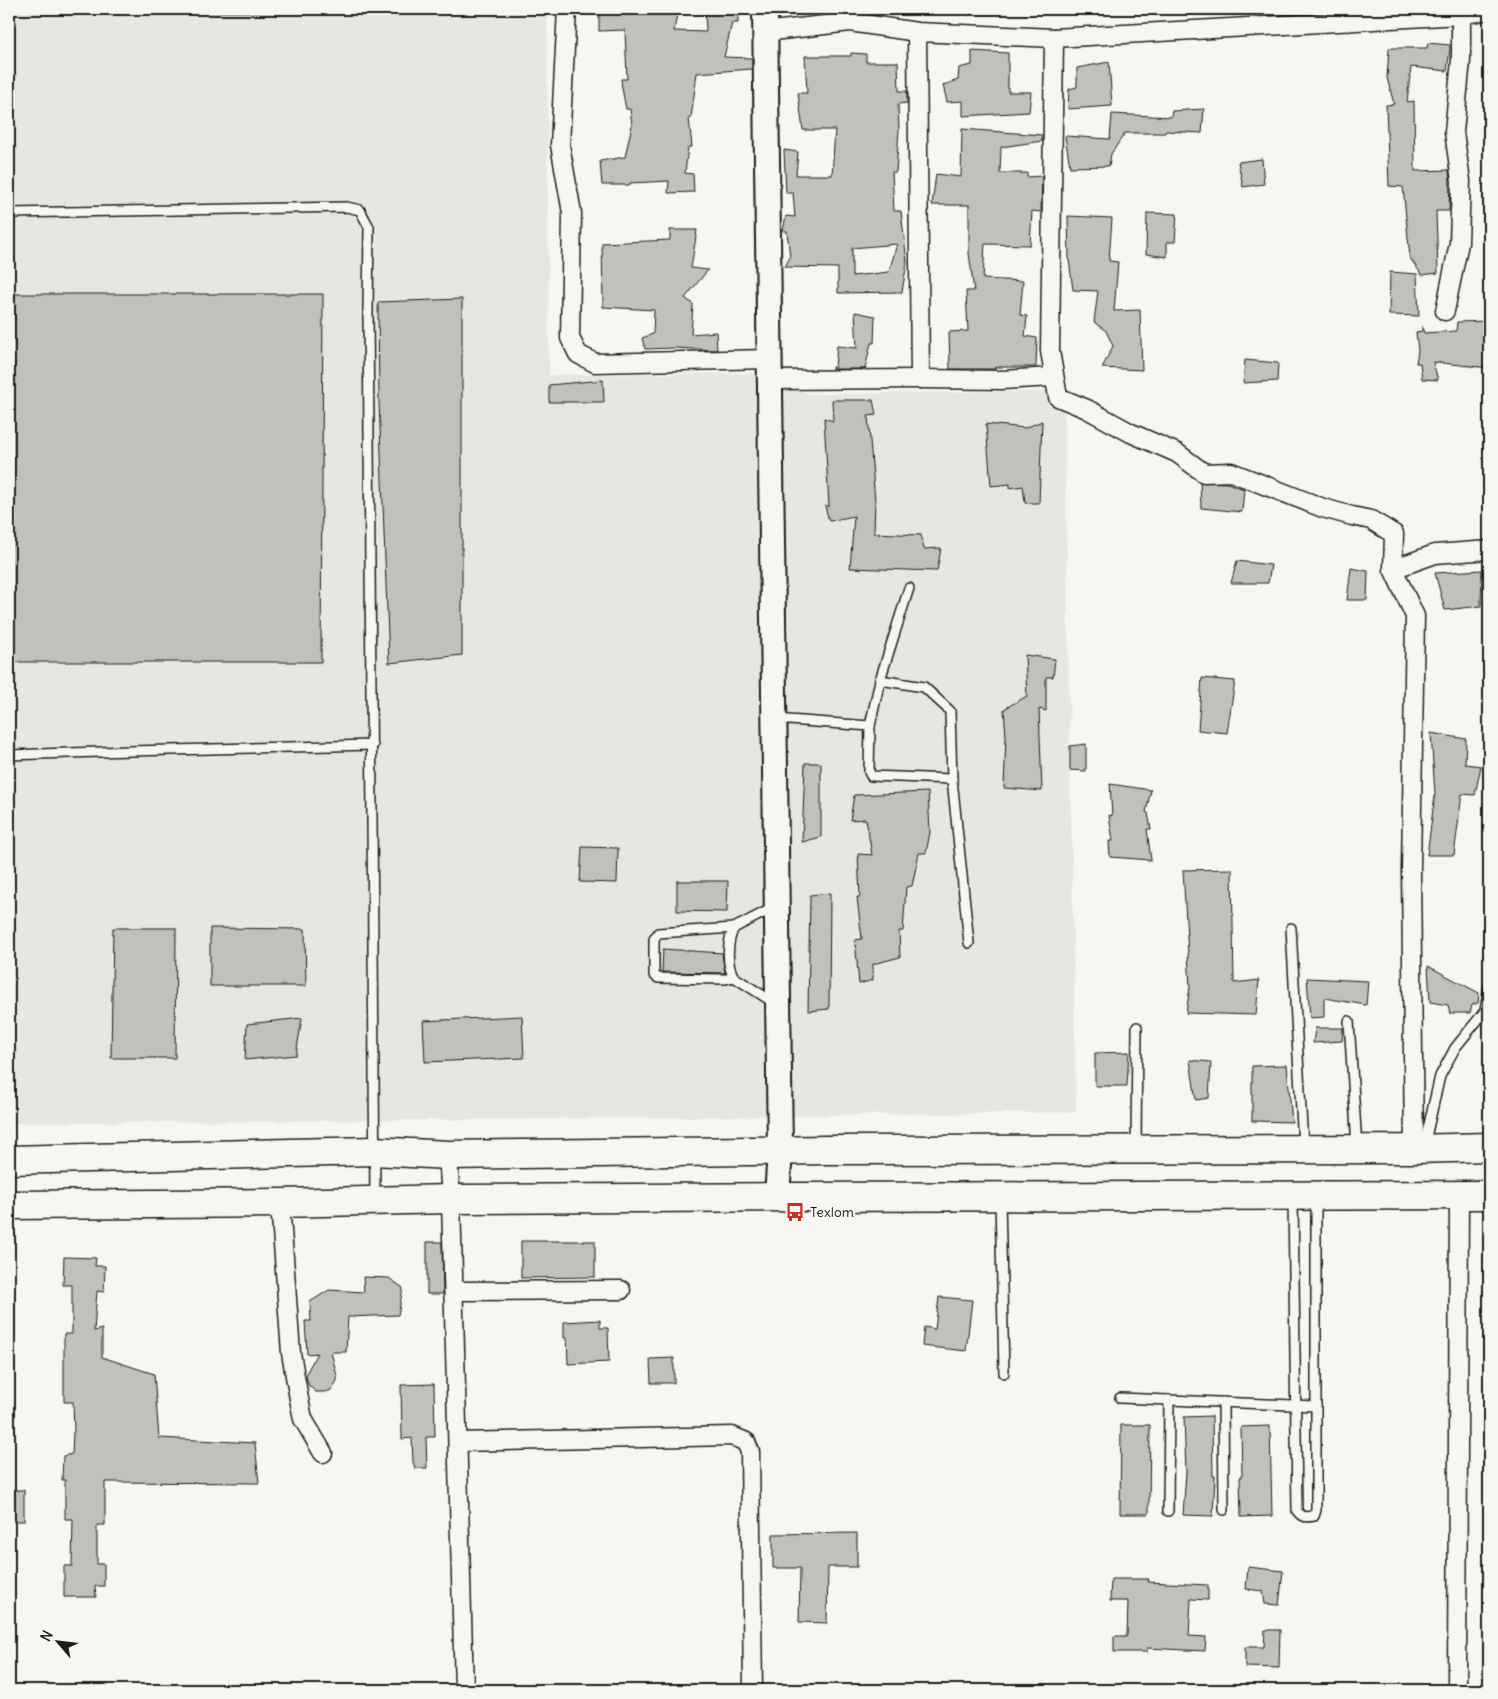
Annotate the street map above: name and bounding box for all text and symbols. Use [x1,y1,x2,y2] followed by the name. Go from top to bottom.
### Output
[784,1201,806,1223] bus stop icon: Texlom
[810,1203,854,1221] place label: Texlom
[32,1616,82,1666] north arrow
[36,1627,57,1644] text: N

